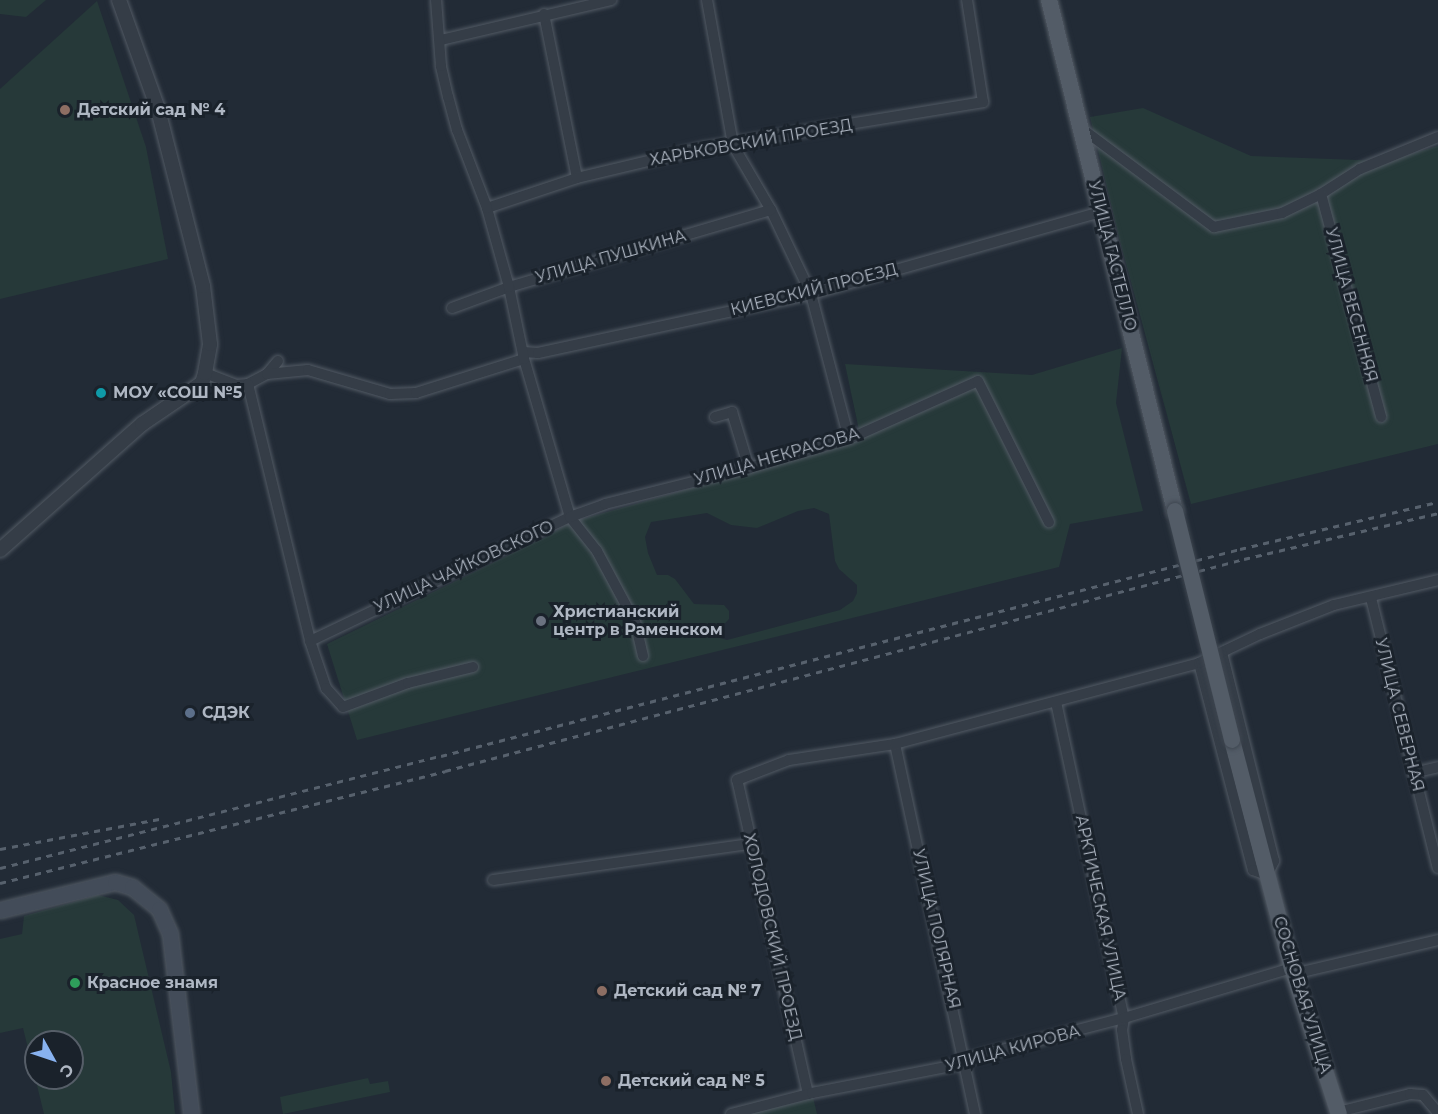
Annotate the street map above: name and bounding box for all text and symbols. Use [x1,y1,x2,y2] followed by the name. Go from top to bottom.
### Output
[77,100,225,120] place label: Детский сад № 4
[58,103,72,117] marker: Детский сад № 4
[648,116,854,170] street label: ХАРЬКОВСКИЙ ПРОЕЗД
[1084,179,1140,333] street label: УЛИЦА ГАСТЕЛЛО
[533,226,689,288] street label: УЛИЦА ПУШКИНА
[1321,226,1381,384] street label: УЛИЦА ВЕСЕННЯЯ
[729,260,899,320] street label: КИЕВСКИЙ ПРОЕЗД
[113,383,242,403] place label: МОУ «СОШ №5
[94,386,108,400] marker: МОУ «СОШ №5
[692,424,862,490] street label: УЛИЦА НЕКРАСОВА
[371,517,557,617] street label: УЛИЦА ЧАЙКОВСКОГО
[553,602,723,640] place label: Христианский центр в Раменском
[534,614,548,628] marker: Христианский центр в Раменском
[1371,636,1427,794] street label: УЛИЦА СЕВЕРНАЯ
[202,703,250,723] place label: СДЭК
[183,706,197,720] marker: СДЭК
[1071,813,1129,1003] street label: АРКТИЧЕСКАЯ УЛИЦА
[739,832,805,1042] street label: ХОЛОДОВСКИЙ ПРОЕЗД
[908,847,964,1011] street label: УЛИЦА ПОЛЯРНАЯ
[1269,914,1335,1076] street label: СОСНОВАЯ УЛИЦА
[87,973,218,993] place label: Красное знамя
[68,976,82,990] marker: Красное знамя
[614,981,761,1001] place label: Детский сад № 7
[595,984,609,998] marker: Детский сад № 7
[944,1022,1082,1076] street label: УЛИЦА КИРОВА
[24,1030,84,1090] north arrow
[56,1060,78,1081] text: С
[618,1071,765,1091] place label: Детский сад № 5
[599,1074,613,1088] marker: Детский сад № 5

